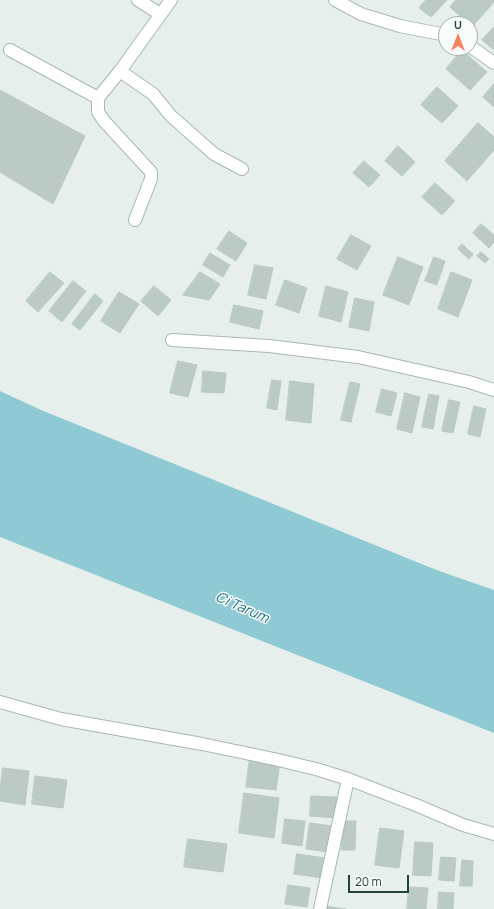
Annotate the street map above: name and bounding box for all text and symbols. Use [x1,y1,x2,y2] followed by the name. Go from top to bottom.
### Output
[438,16,478,56] north arrow
[454,17,462,32] text: U
[213,589,271,627] water label: Ci Tarum
[350,867,411,893] scale bar
[355,873,382,890] text: 20 m

